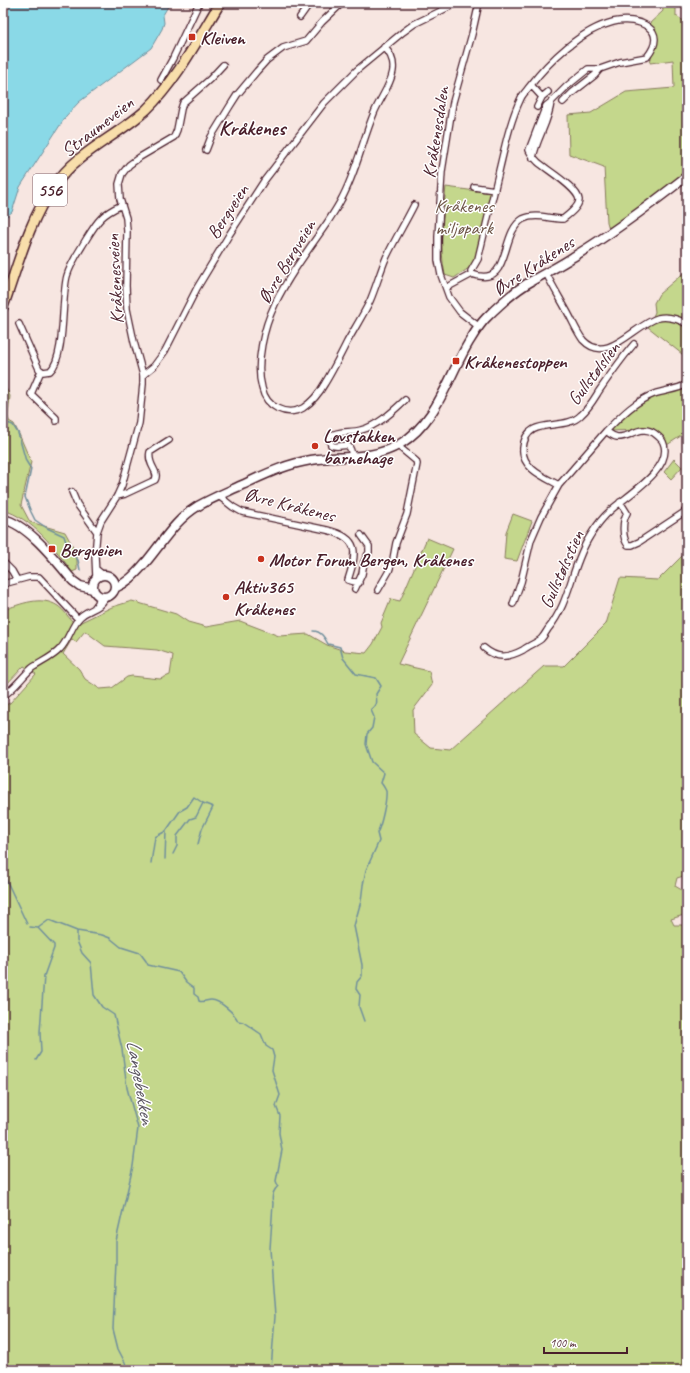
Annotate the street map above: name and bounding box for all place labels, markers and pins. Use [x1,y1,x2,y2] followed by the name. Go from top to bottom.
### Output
[200,26,246,50] place label: Kleiven
[187,32,197,42] marker: Kleiven
[464,350,568,374] place label: Kråkenestoppen
[451,356,461,366] marker: Kråkenestoppen
[323,424,396,470] place label: Løvstakken barnehage
[310,441,320,451] marker: Løvstakken barnehage
[60,538,123,562] place label: Bergveien
[47,544,57,554] marker: Bergveien
[269,548,475,572] place label: Motor Forum Bergen, Kråkenes
[256,554,266,564] marker: Motor Forum Bergen, Kråkenes
[234,575,297,621] place label: Aktiv365 Kråkenes
[221,592,231,602] marker: Aktiv365 Kråkenes

